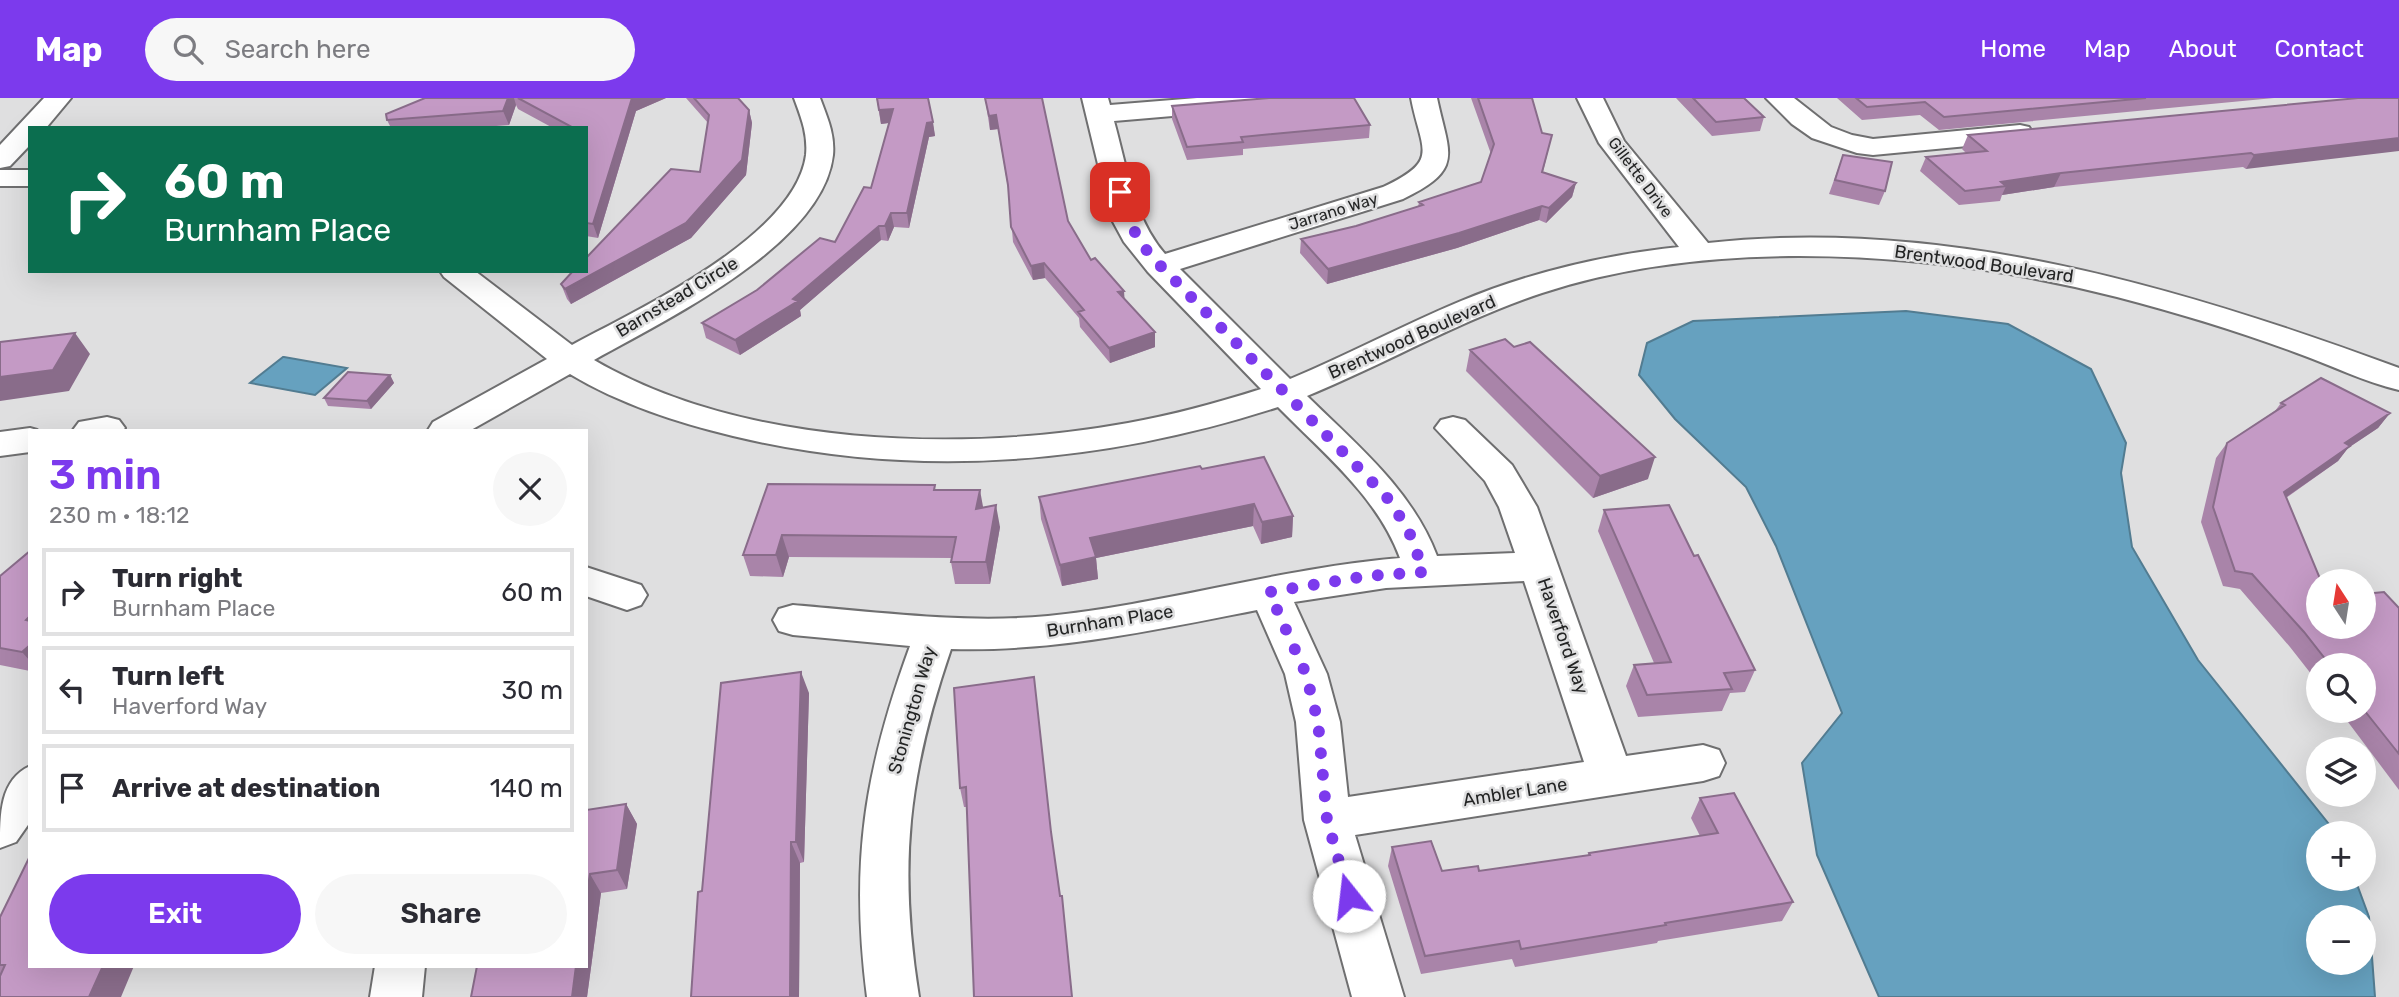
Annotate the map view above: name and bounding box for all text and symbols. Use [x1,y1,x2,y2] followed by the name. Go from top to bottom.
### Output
[145,18,635,81] search box
[35,30,103,69] text: Map
[169,30,207,68] icon: search
[225,34,370,65] text: Search here
[1980,35,2046,63] text: Home
[2084,35,2131,63] text: Map
[2169,35,2237,63] text: About
[2275,35,2364,63] text: Contact
[1604,134,1677,221] street label: Gillette Drive
[164,152,285,210] text: 60 m
[49,154,140,245] icon: right
[1090,162,1150,222] pin
[1101,173,1139,211] icon: arrive
[1286,189,1380,234] street label: Jarrano Way
[164,211,391,249] text: Burnham Place
[1893,241,2075,287] street label: Brentwood Boulevard
[612,252,742,342] street label: Barnstead Circle
[1325,290,1499,384] street label: Brentwood Boulevard
[49,450,162,500] text: 3 min
[493,452,567,526] button: close
[49,501,190,529] text: 230 m · 18:12
[112,563,242,594] text: Turn right
[2306,569,2376,639] north arrow
[2306,569,2376,975] map controls
[53,573,91,611] icon: right
[1533,575,1593,697] street label: Haverford Way
[501,577,563,608] text: 60 m
[112,594,275,622] text: Burnham Place
[1045,600,1175,642] street label: Burnham Place
[883,644,941,776] street label: Stonington Way
[2306,653,2376,723] button: search
[112,661,224,692] text: Turn left
[53,671,91,709] icon: left
[501,675,563,706] text: 30 m
[112,692,267,720] text: Haverford Way
[2306,737,2376,807] button: layers
[53,769,91,807] icon: arrive
[112,773,380,804] text: Arrive at destination
[490,773,563,804] text: 140 m
[1461,773,1569,811] street label: Ambler Lane
[2306,821,2376,891] button: +
[1312,859,1386,933] position arrow
[49,874,301,954] button: Exit
[315,874,567,954] button: Share
[2306,905,2376,975] button: −

